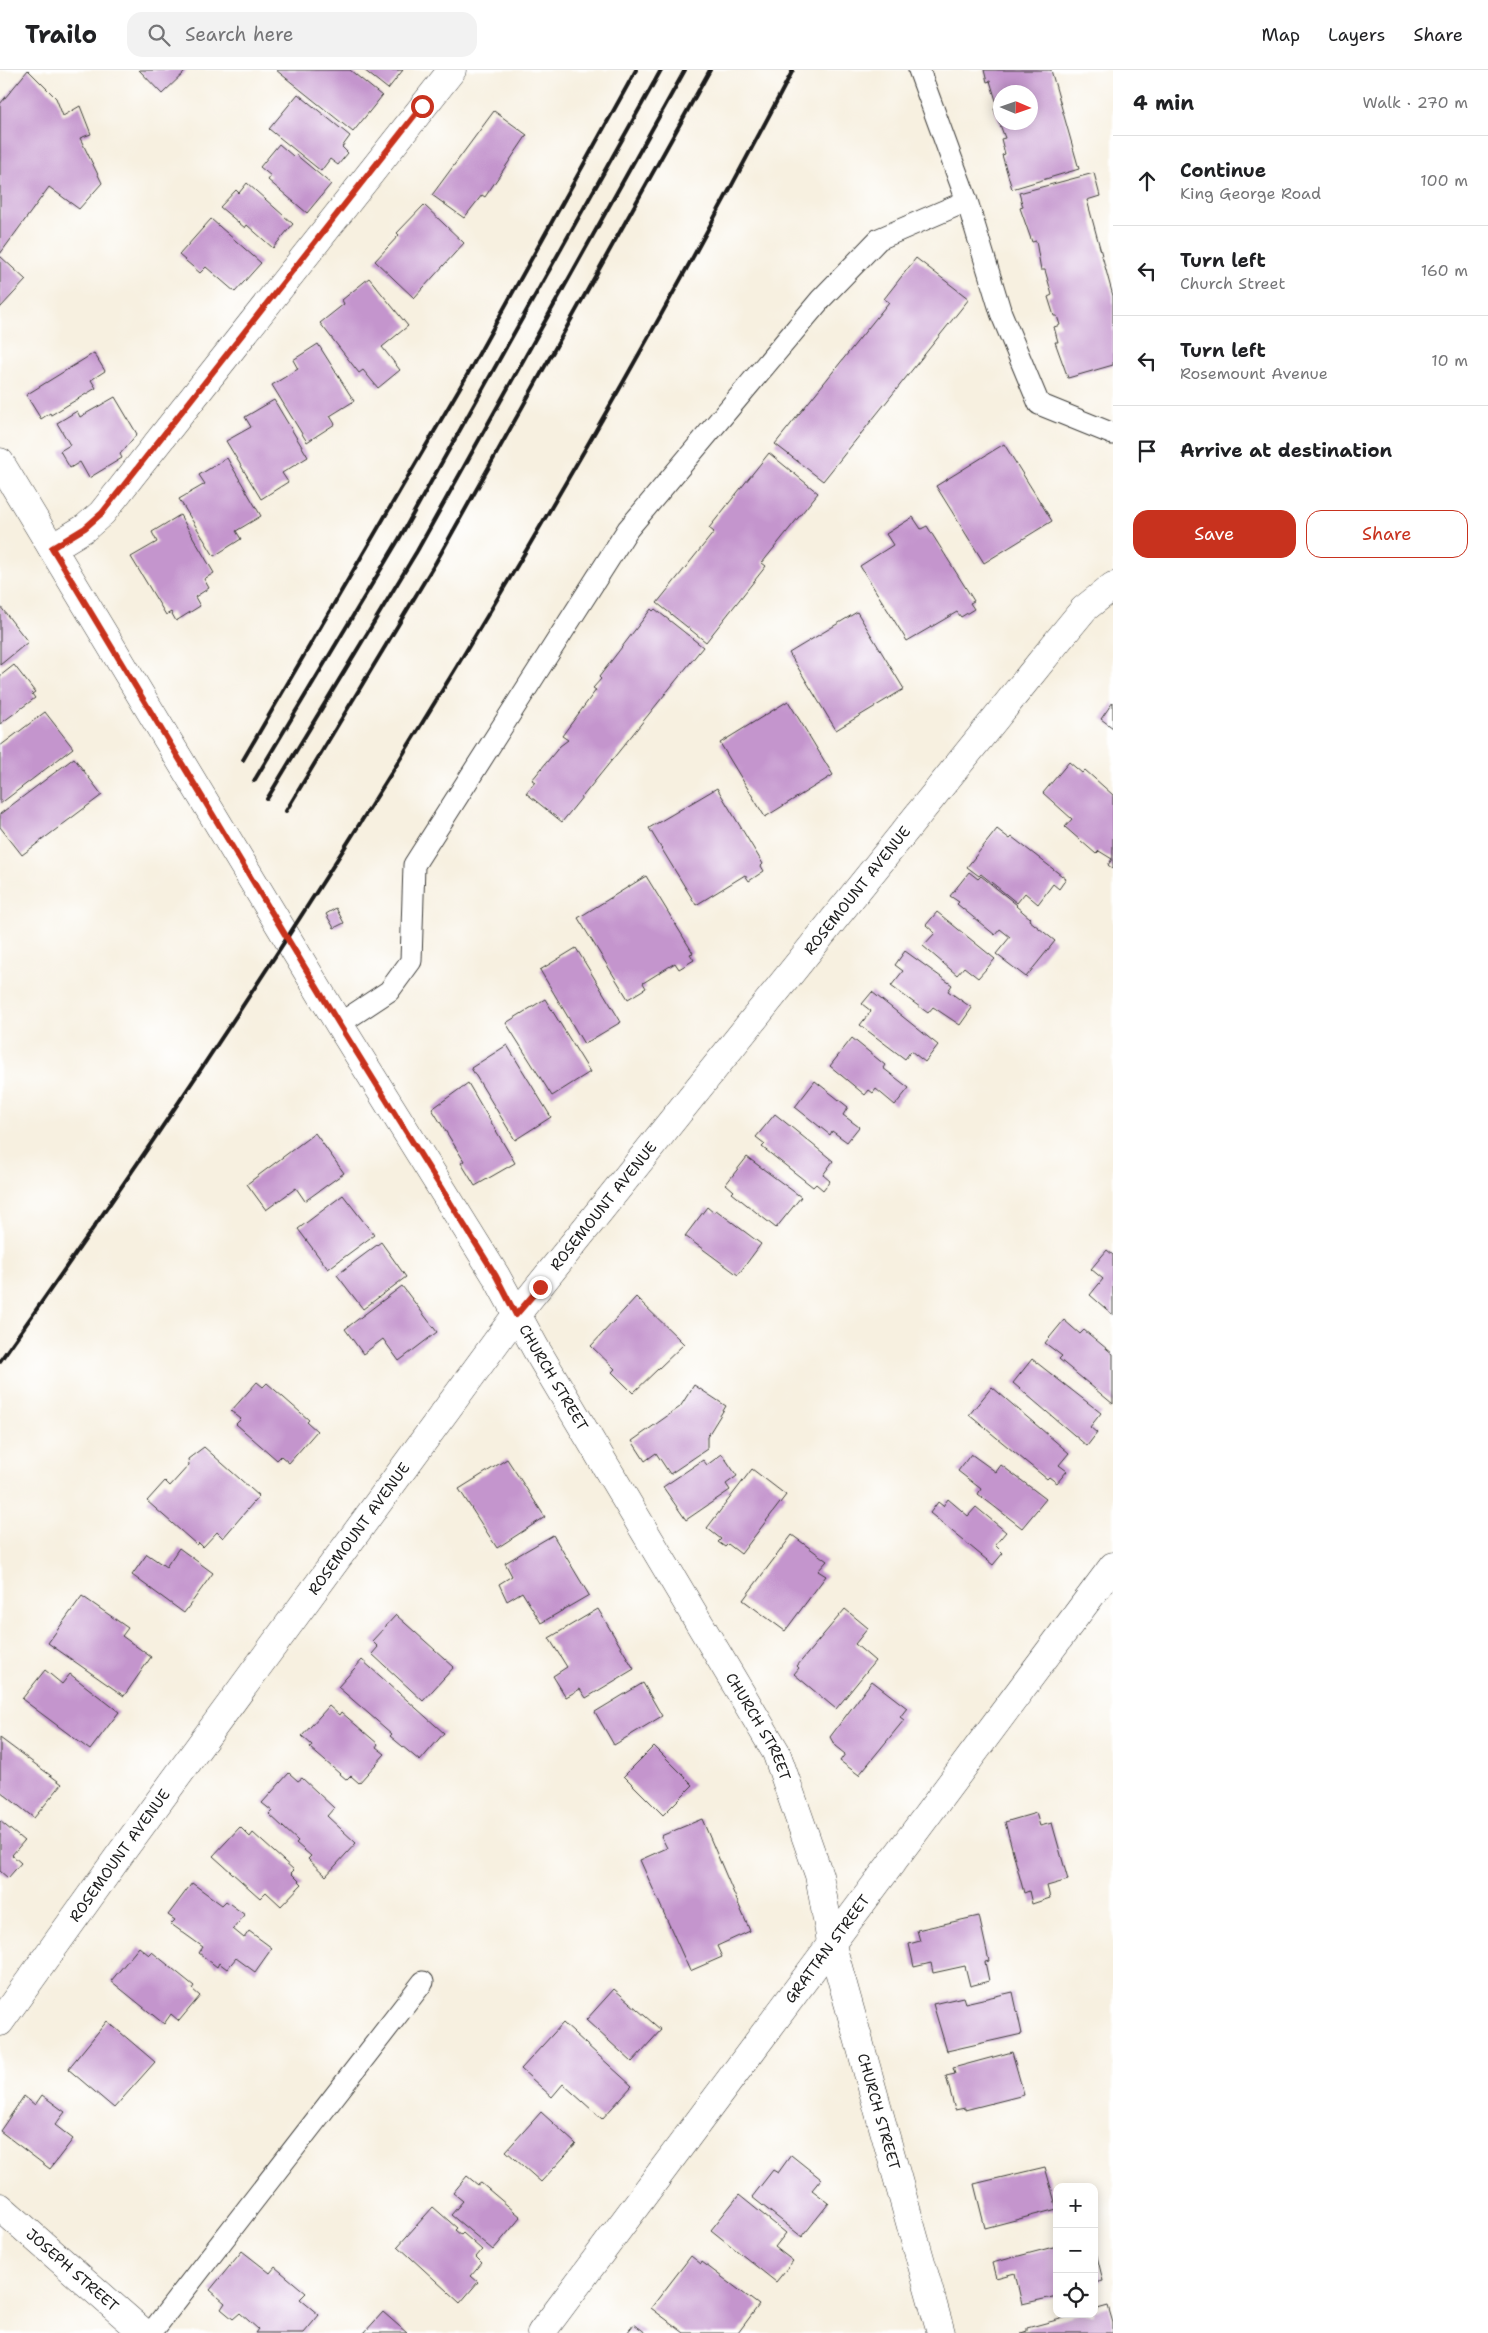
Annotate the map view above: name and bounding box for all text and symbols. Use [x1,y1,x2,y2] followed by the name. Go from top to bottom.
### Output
[127,12,477,57] search box
[25,19,97,51] text: Trailo
[145,21,173,49] icon: search
[185,22,294,47] text: Search here
[1262,23,1300,47] text: Map
[1328,23,1385,47] text: Layers
[1413,23,1463,47] text: Share
[993,85,1038,130] north arrow
[1133,89,1194,117] text: 4 min
[1363,92,1468,113] text: Walk · 270 m
[411,95,434,118] route start
[1180,158,1266,183] text: Continue
[1133,167,1161,195] icon: ahead
[1420,170,1468,191] text: 100 m
[1180,183,1321,204] text: King George Road
[1180,248,1266,273] text: Turn left
[1133,257,1161,285] icon: left
[1421,260,1468,281] text: 160 m
[1180,273,1285,294] text: Church Street
[1180,338,1266,363] text: Turn left
[1133,347,1161,375] icon: left
[1431,350,1468,371] text: 10 m
[1180,363,1328,384] text: Rosemount Avenue
[1133,437,1161,465] icon: arrive
[1180,438,1392,463] text: Arrive at destination
[1133,510,1296,558] button: Save
[1306,510,1468,558] button: Share
[799,822,915,959] street label: ROSEMOUNT AVENUE
[546,1138,661,1275] street label: ROSEMOUNT AVENUE
[529,1276,552,1299] route end
[514,1321,593,1435] street label: CHURCH STREET
[304,1459,414,1599] street label: ROSEMOUNT AVENUE
[721,1669,795,1783] street label: CHURCH STREET
[65,1785,175,1926] street label: ROSEMOUNT AVENUE
[780,1891,874,2007] street label: GRATTAN STREET
[853,2051,905,2172] street label: CHURCH STREET
[1053,2183,1098,2318] map controls
[1053,2183,1098,2228] button: +
[22,2224,123,2316] street label: JOSEPH STREET
[1053,2228,1098,2273] button: −
[1053,2273,1098,2318] button: locate

